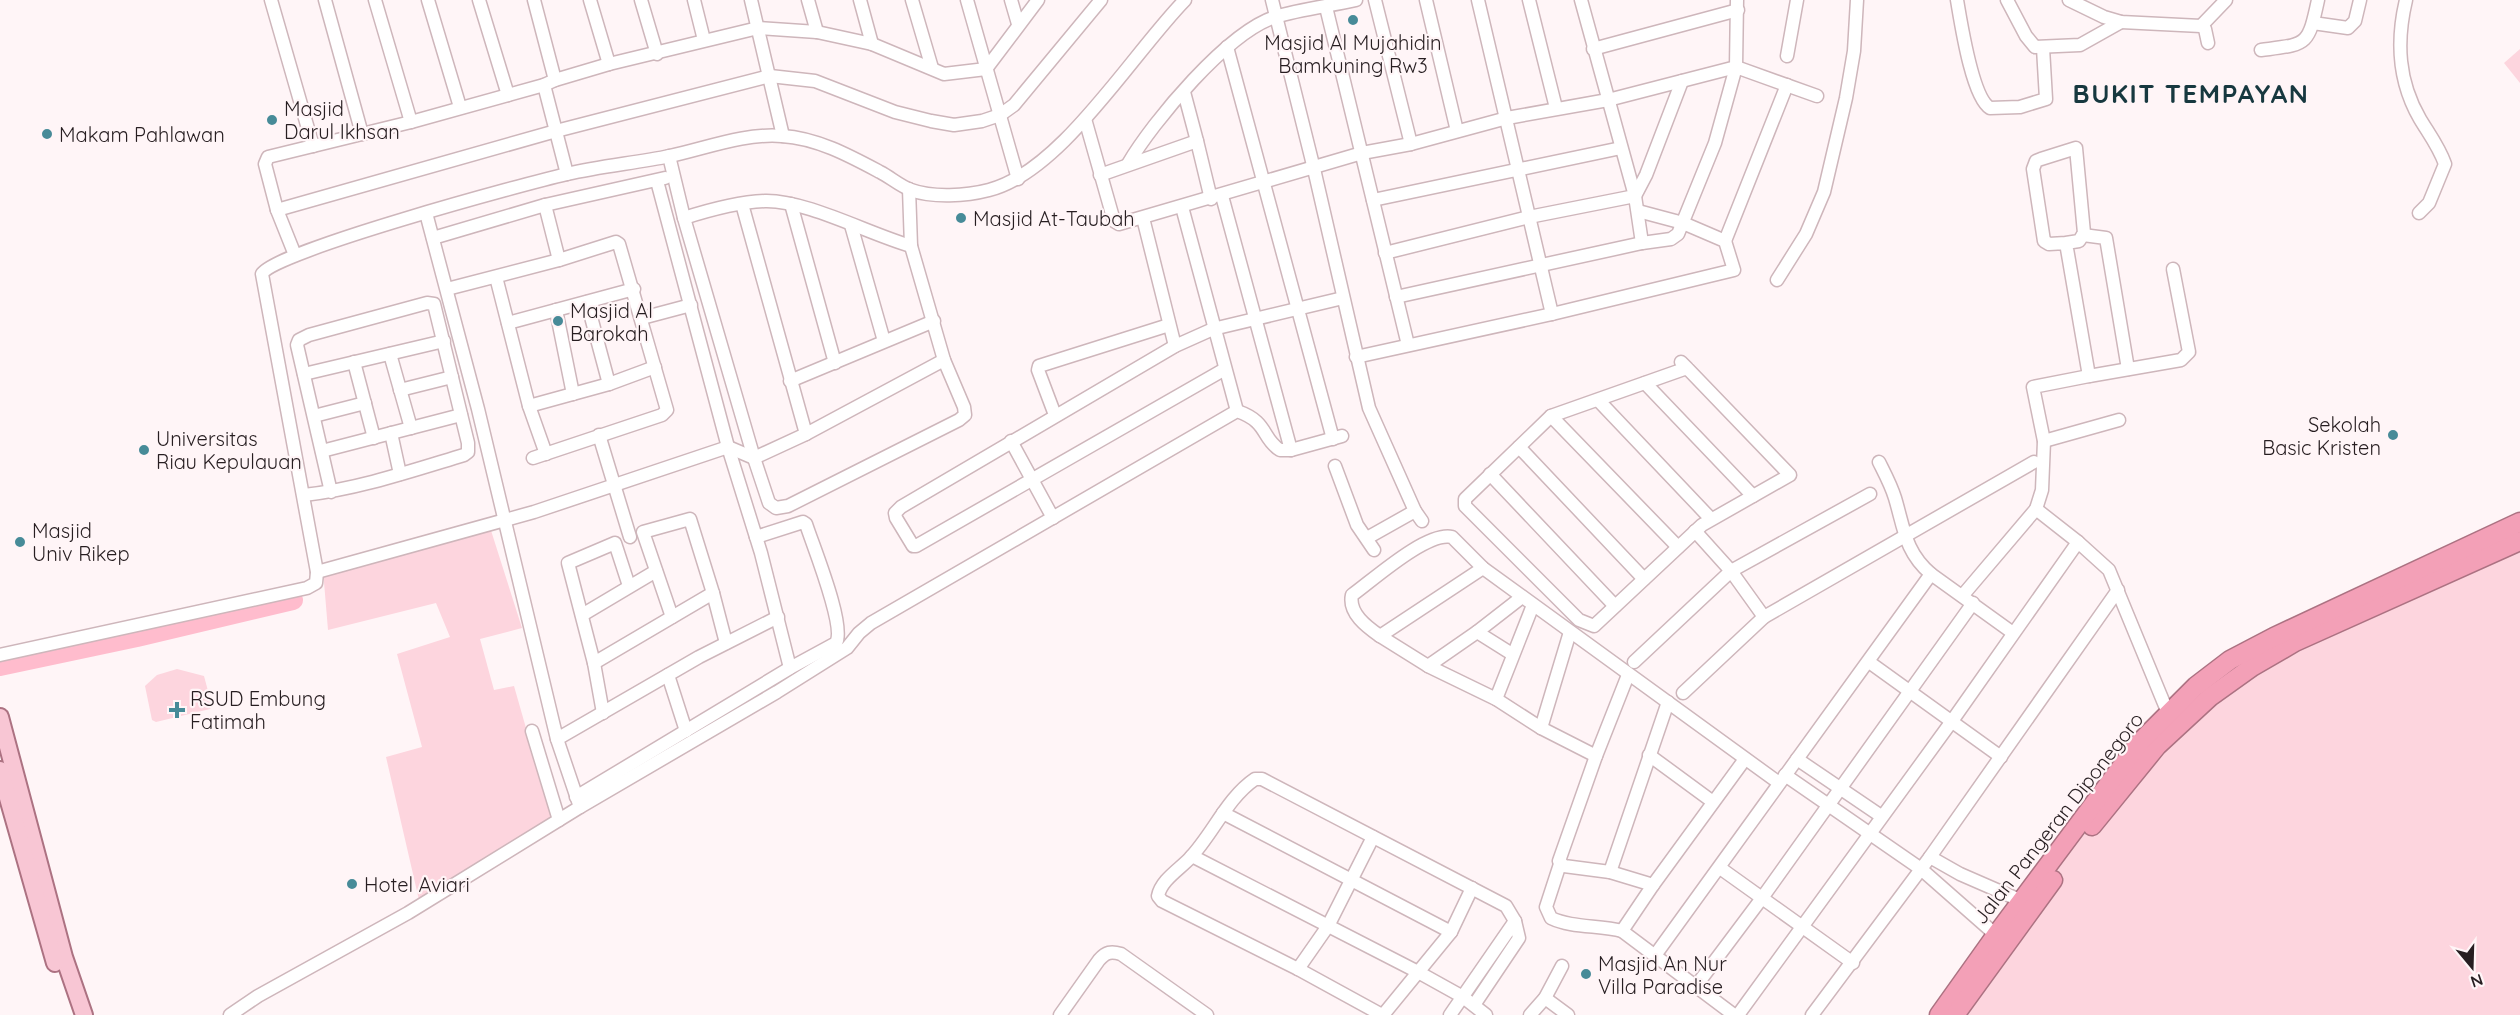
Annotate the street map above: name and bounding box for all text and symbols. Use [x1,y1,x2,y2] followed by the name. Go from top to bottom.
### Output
[1346,13,1360,27] marker: Masjid Al Mujahidin Bamkuning Rw3
[1264,30,1442,78] place label: Masjid Al Mujahidin Bamkuning Rw3
[2073,77,2309,110] district label: BUKIT TEMPAYAN
[284,96,400,144] place label: Masjid Darul Ikhsan
[265,113,279,127] marker: Masjid Darul Ikhsan
[59,122,225,147] place label: Makam Pahlawan
[40,127,54,141] marker: Makam Pahlawan
[973,206,1135,231] place label: Masjid At-Taubah
[954,211,968,225] marker: Masjid At-Taubah
[570,298,653,346] place label: Masjid Al Barokah
[551,314,565,328] marker: Masjid Al Barokah
[2262,412,2381,460] place label: Sekolah Basic Kristen
[156,426,302,474] place label: Universitas Riau Kepulauan
[2386,428,2400,442] marker: Sekolah Basic Kristen
[137,443,151,457] marker: Universitas Riau Kepulauan
[32,518,130,566] place label: Masjid Univ Rikep
[13,535,27,549] marker: Masjid Univ Rikep
[190,686,326,734] place label: RSUD Embung Fatimah
[168,701,186,719] marker: RSUD Embung Fatimah
[1968,707,2148,929] street label: Jalan Pangeran Diponegoro
[364,872,470,897] place label: Hotel Aviari
[345,877,359,891] marker: Hotel Aviari
[2442,937,2502,997] north arrow
[1598,951,1727,999] place label: Masjid An Nur Villa Paradise
[1579,967,1593,981] marker: Masjid An Nur Villa Paradise
[2468,970,2486,993] text: N

